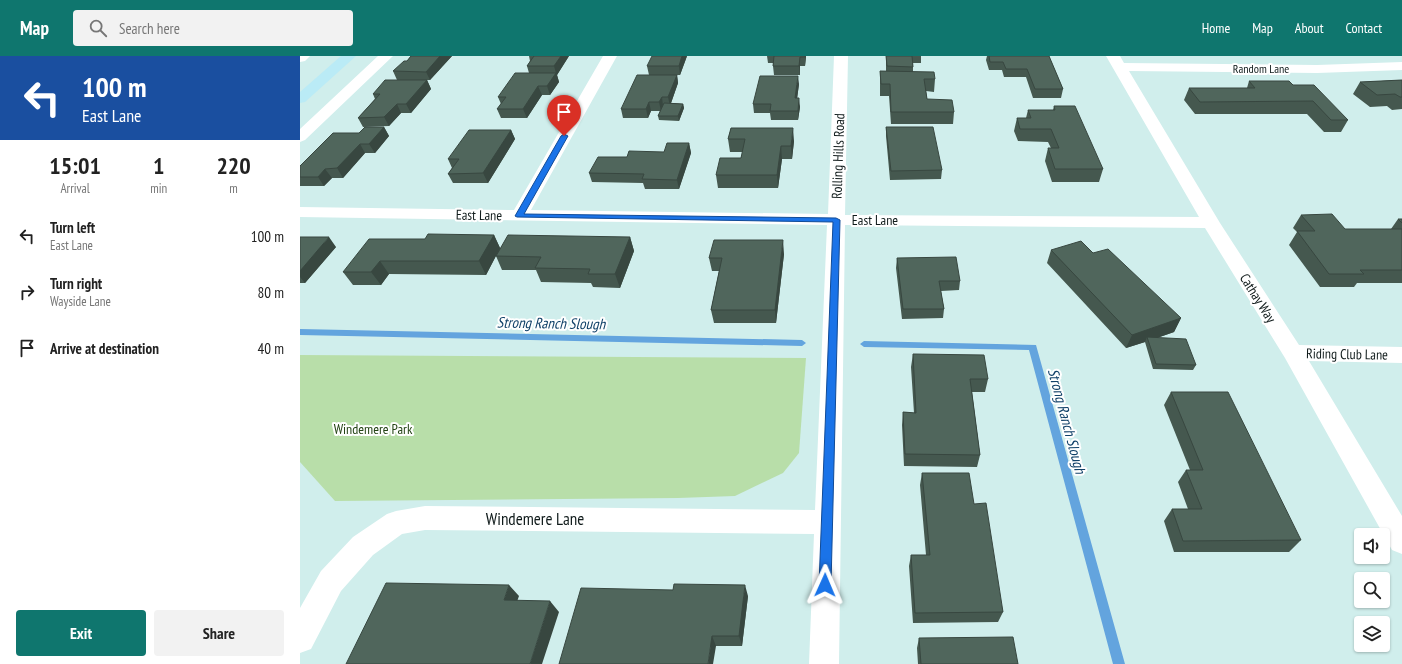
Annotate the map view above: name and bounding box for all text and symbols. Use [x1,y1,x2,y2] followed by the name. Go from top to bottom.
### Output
[73,10,353,46] search box
[20,16,49,40] text: Map
[87,17,109,39] icon: search
[119,19,180,38] text: Search here
[1202,19,1230,37] text: Home
[1252,19,1273,37] text: Map
[1295,19,1324,37] text: About
[1346,19,1382,37] text: Contact
[1233,61,1289,76] street label: Random Lane
[82,68,146,105] text: 100 m
[16,72,68,124] icon: left
[547,95,581,136] pin
[553,101,575,123] icon: arrive
[82,104,142,127] text: East Lane
[828,113,848,199] street label: Rolling Hills Road
[49,150,101,181] text: 15:01
[153,150,164,181] text: 1
[216,150,251,181] text: 220
[60,180,90,197] text: Arrival
[150,180,167,197] text: min
[229,180,238,197] text: m
[456,206,503,224] street label: East Lane
[852,211,898,229] street label: East Lane
[50,218,95,237] text: Turn left
[16,225,38,247] icon: left
[251,227,284,246] text: 100 m
[50,237,93,254] text: East Lane
[1236,270,1281,327] street label: Cathay Way
[50,274,102,293] text: Turn right
[16,281,38,303] icon: right
[258,283,284,302] text: 80 m
[50,293,111,310] text: Wayside Lane
[497,313,607,333] water label: Strong Ranch Slough
[16,337,38,359] icon: arrive
[50,339,159,358] text: Arrive at destination
[258,339,284,358] text: 40 m
[1306,344,1388,364] street label: Riding Club Lane
[1044,366,1091,477] water label: Strong Ranch Slough
[334,420,413,438] park label: Windemere Park
[486,508,584,530] street label: Windemere Lane
[1354,528,1390,652] map controls
[1354,528,1390,564] button: sound
[804,564,846,606] position arrow
[1354,572,1390,608] button: search
[16,610,146,656] button: Exit
[154,610,284,656] button: Share
[1354,616,1390,652] button: layers

